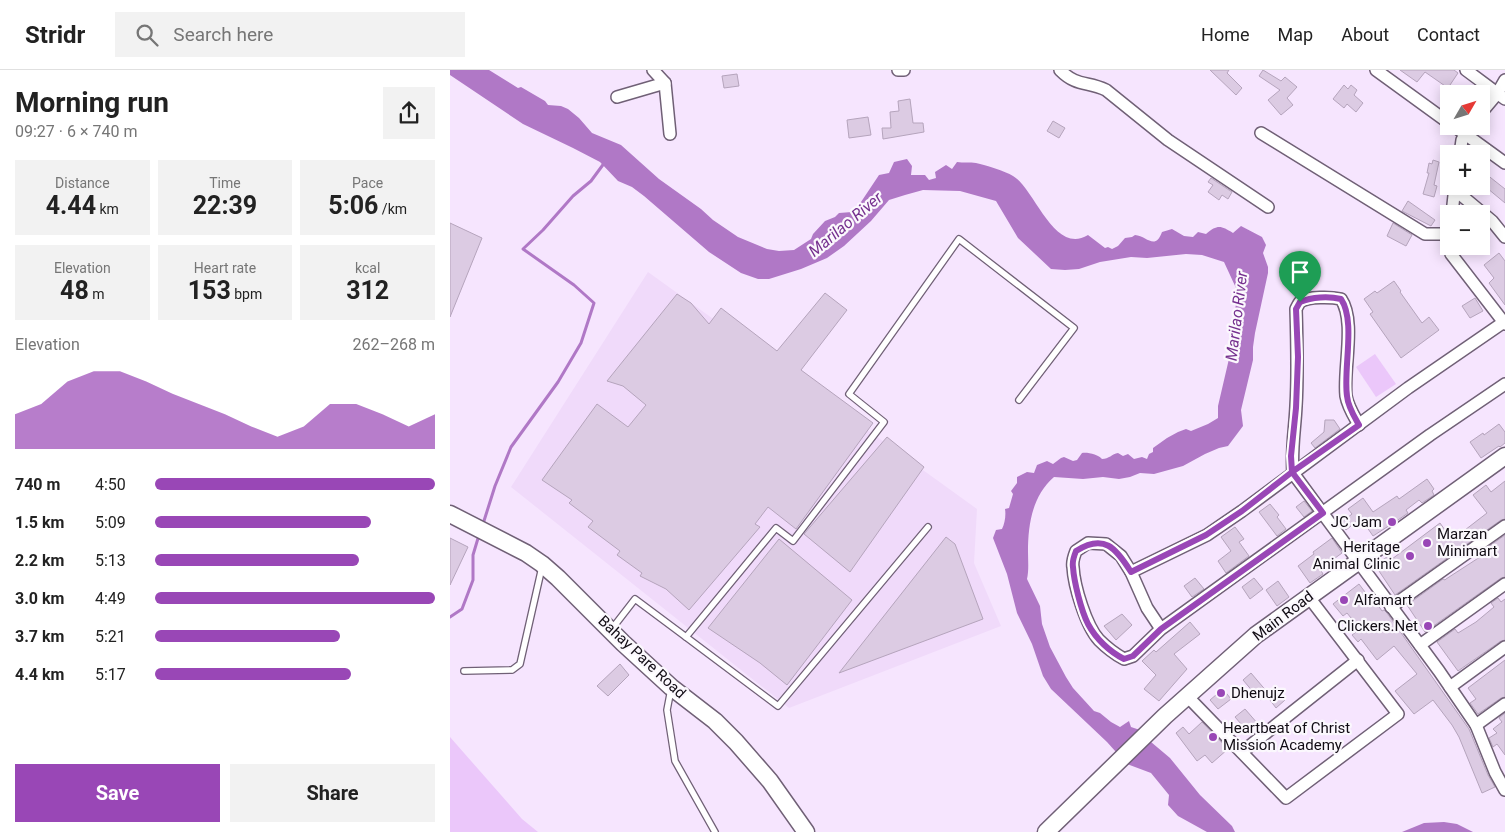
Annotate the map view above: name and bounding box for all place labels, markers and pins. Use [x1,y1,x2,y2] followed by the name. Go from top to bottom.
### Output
[1279,251,1321,302] pin
[1331,513,1382,531] place label: JC Jam
[1386,516,1398,528] marker: JC Jam
[1437,525,1497,560] place label: Marzan Minimart
[1421,537,1433,549] marker: Marzan Minimart
[1313,538,1400,573] place label: Heritage Animal Clinic
[1404,550,1416,562] marker: Heritage Animal Clinic
[1354,591,1413,609] place label: Alfamart
[1338,594,1350,606] marker: Alfamart
[1337,617,1418,635] place label: Clickers.Net
[1422,620,1434,632] marker: Clickers.Net
[1231,684,1285,702] place label: Dhenujz
[1215,687,1227,699] marker: Dhenujz
[1223,719,1350,754] place label: Heartbeat of Christ Mission Academy
[1207,731,1219,743] marker: Heartbeat of Christ Mission Academy

